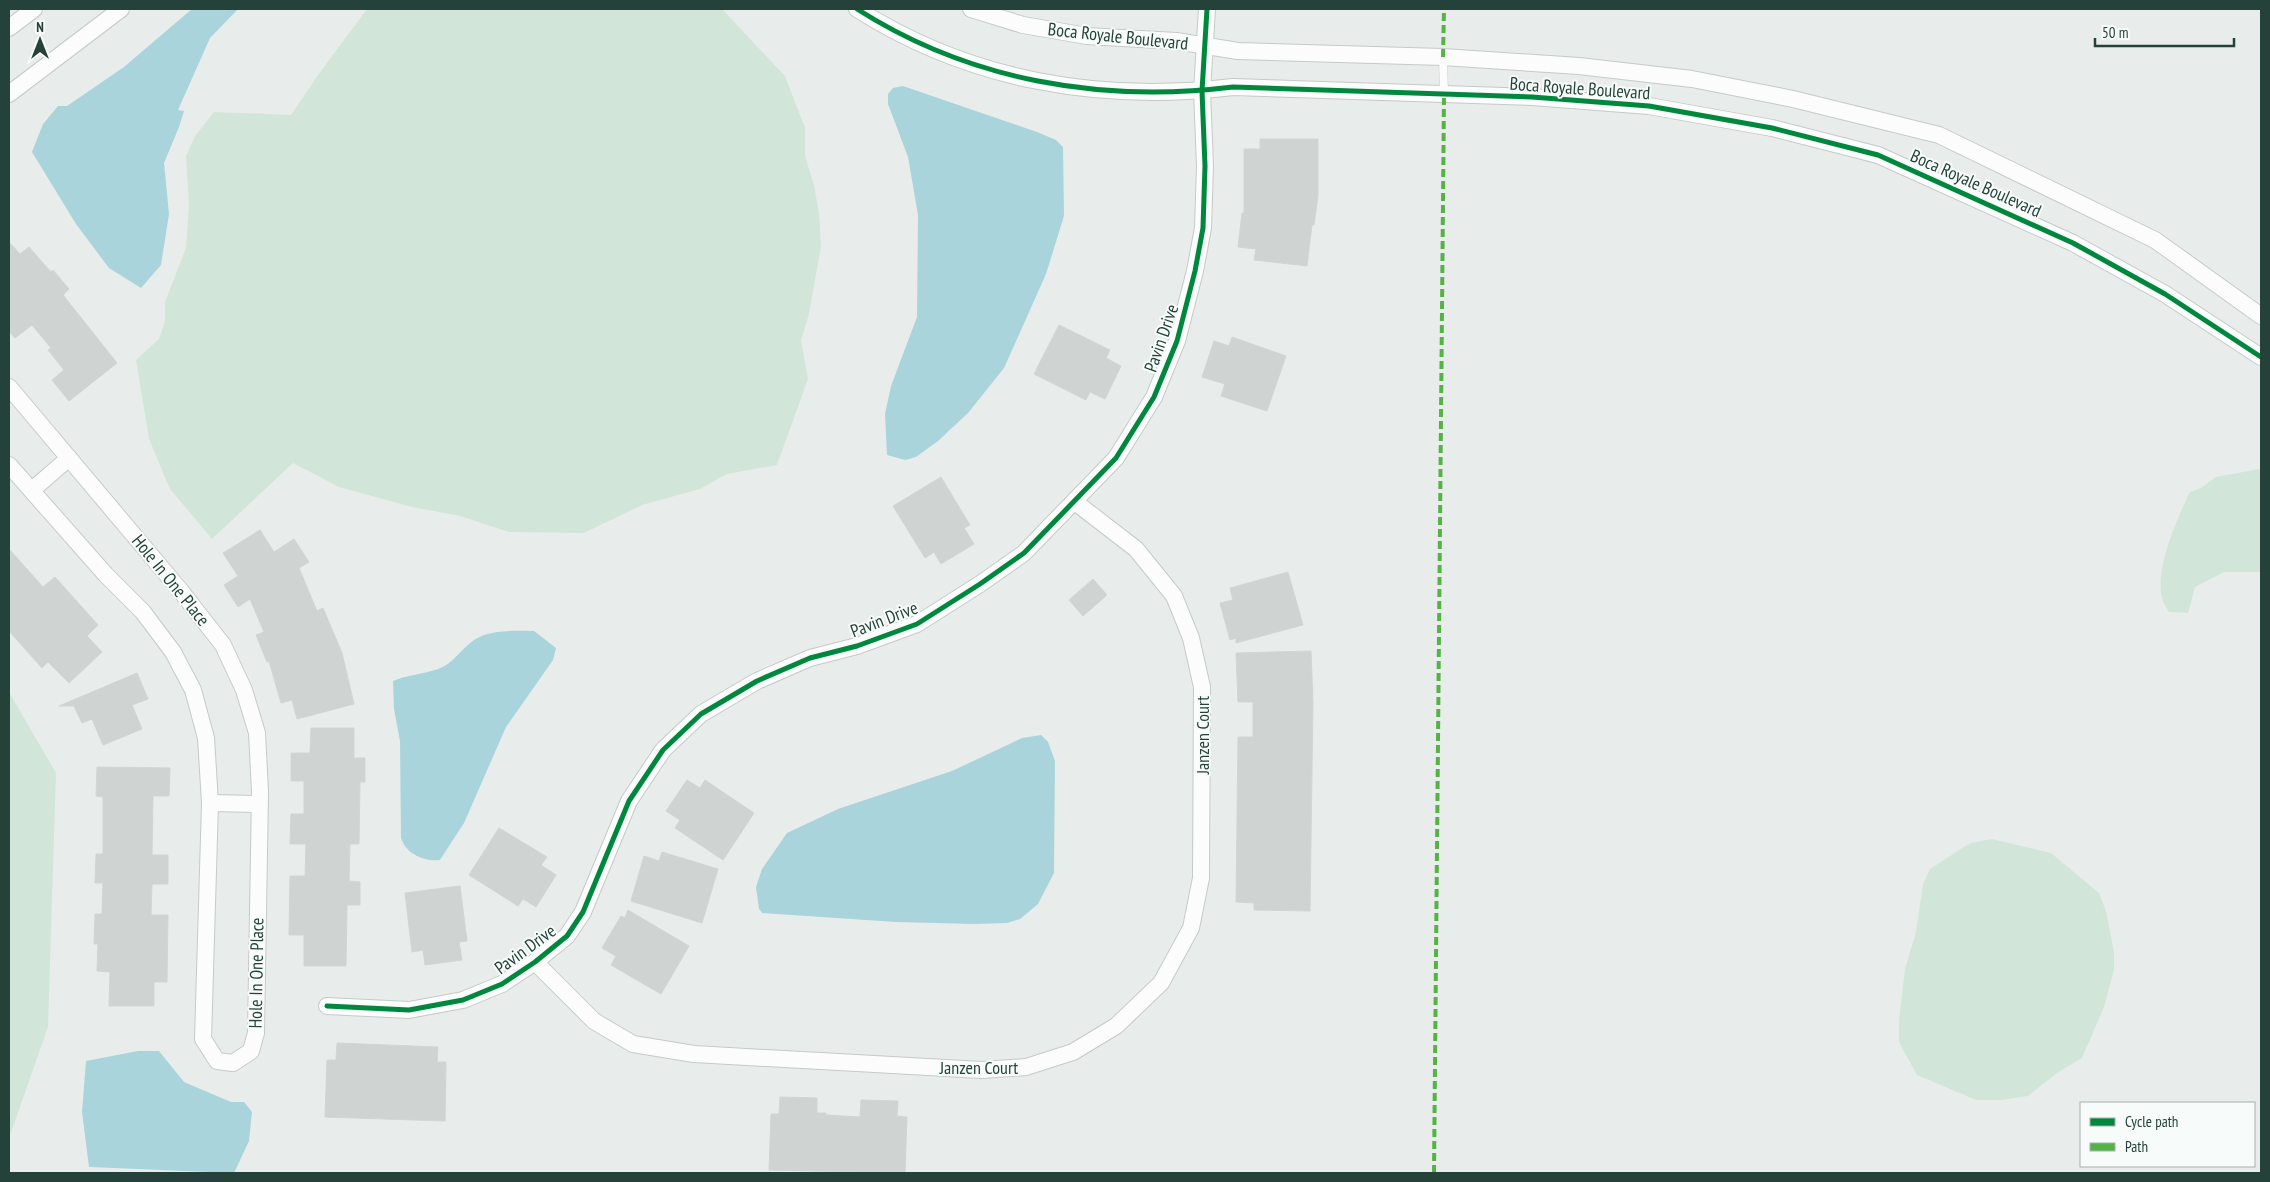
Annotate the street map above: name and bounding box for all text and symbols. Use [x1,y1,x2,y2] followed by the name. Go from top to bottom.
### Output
[15,15,65,65] north arrow
[2095,15,2234,47] scale bar
[1047,17,1189,55] street label: Boca Royale Boulevard
[36,18,44,36] text: N
[2102,23,2128,42] text: 50 m
[1509,72,1651,104] street label: Boca Royale Boulevard
[1907,144,2045,222] street label: Boca Royale Boulevard
[1139,301,1183,375] street label: Pavin Drive
[127,530,215,630] street label: Hole In One Place
[847,596,921,642] street label: Pavin Drive
[1191,696,1214,775] street label: Janzen Court
[244,917,268,1029] street label: Hole In One Place
[490,919,560,979] street label: Pavin Drive
[939,1056,1018,1079] street label: Janzen Court
[2080,1102,2255,1167] legend
[2125,1112,2178,1131] text: Cycle path
[2125,1137,2148,1156] text: Path

